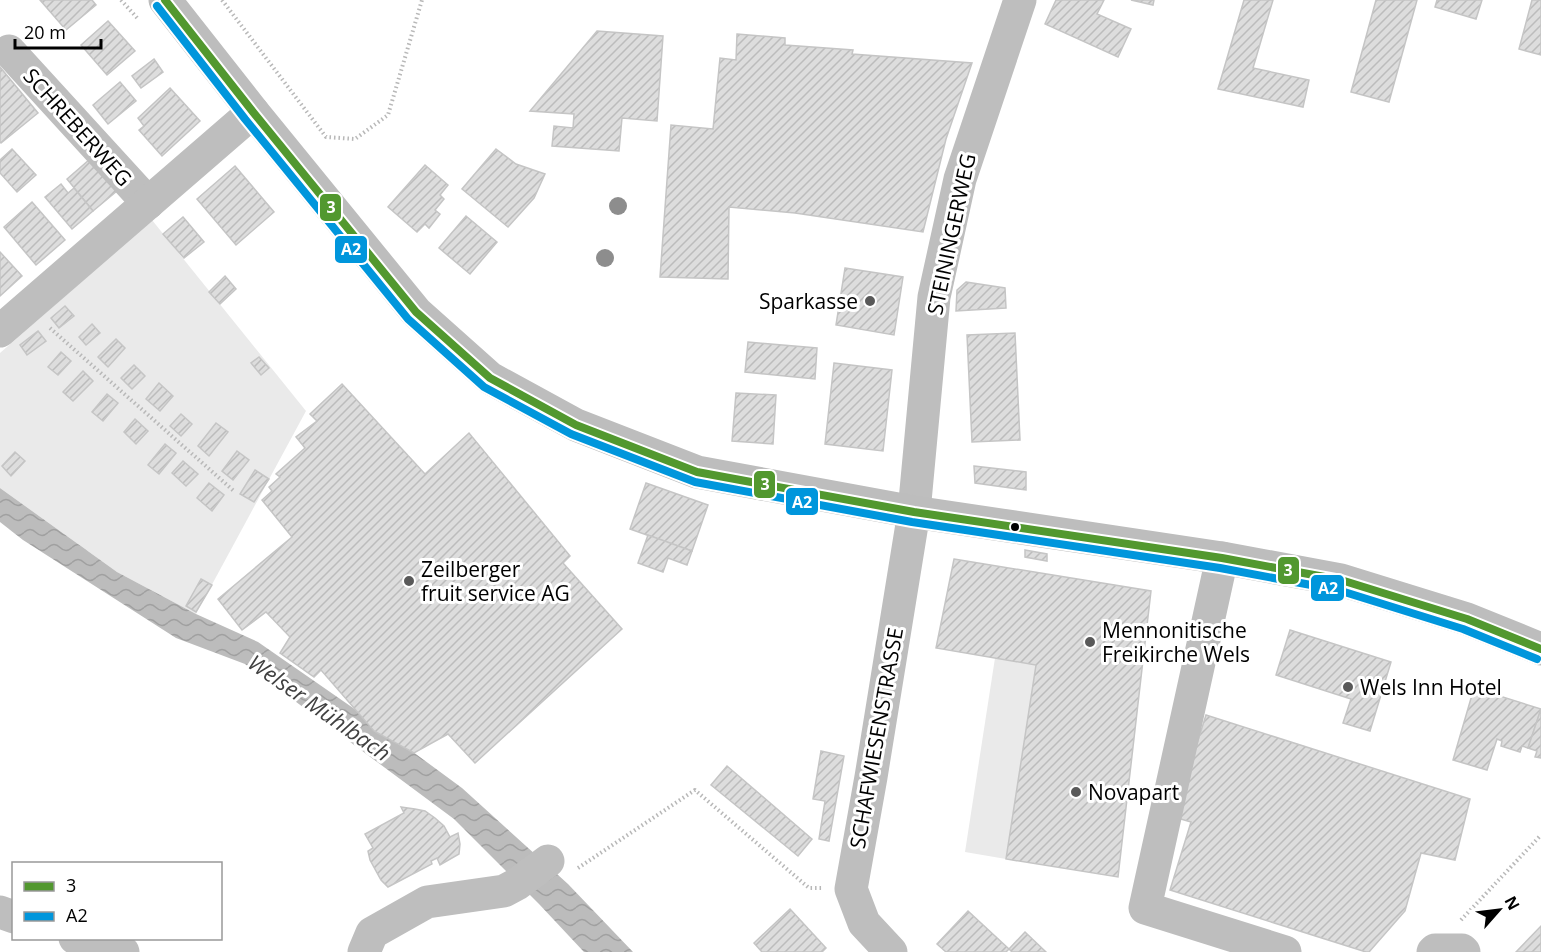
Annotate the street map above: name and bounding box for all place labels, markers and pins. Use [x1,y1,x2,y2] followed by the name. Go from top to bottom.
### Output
[759,287,858,315] place label: Sparkasse
[863,294,877,308] marker: Sparkasse
[1009,521,1021,533] unlabelled marker
[421,555,570,607] place label: Zeilberger fruit service AG
[402,574,416,588] marker: Zeilberger fruit service AG
[1102,616,1250,668] place label: Mennonitische Freikirche Wels
[1083,635,1097,649] marker: Mennonitische Freikirche Wels
[1360,673,1502,701] place label: Wels Inn Hotel
[1341,680,1355,694] marker: Wels Inn Hotel
[1088,778,1179,806] place label: Novapart
[1069,785,1083,799] marker: Novapart

